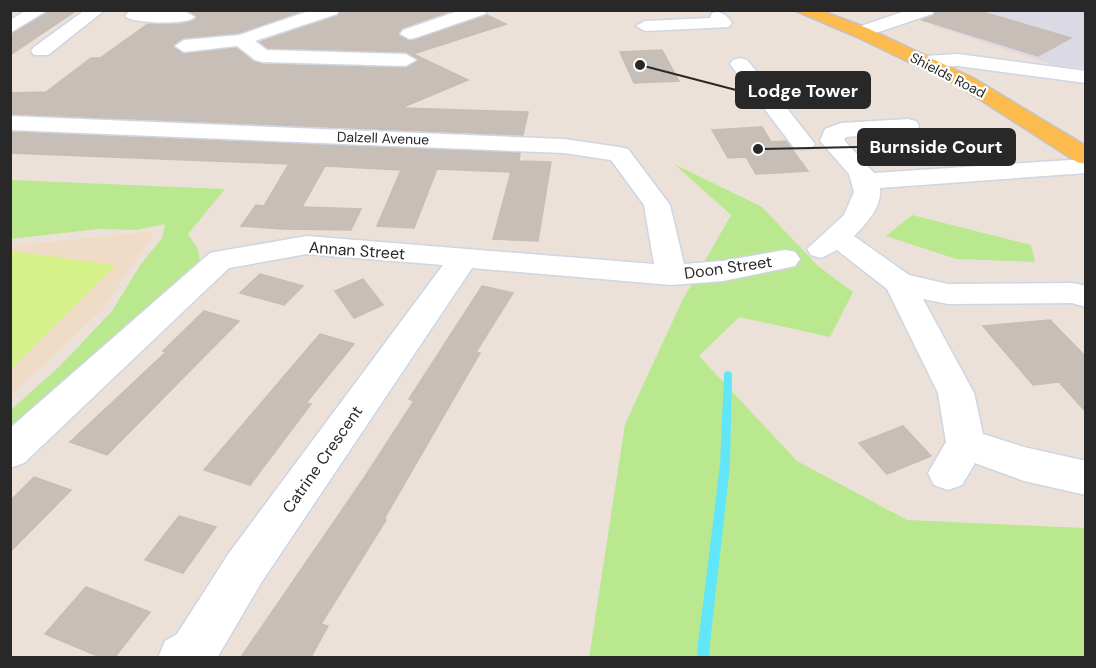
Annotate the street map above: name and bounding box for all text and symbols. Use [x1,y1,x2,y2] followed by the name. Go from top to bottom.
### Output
[907,48,989,102] street label: Shields Road
[736,72,870,108] callout: Lodge Tower
[748,79,858,103] text: Lodge Tower
[337,127,429,149] street label: Dalzell Avenue
[858,129,1015,165] callout: Burnside Court
[870,135,1002,159] text: Burnside Court
[308,237,406,264] street label: Annan Street
[683,251,773,284] street label: Doon Street
[278,401,367,517] street label: Catrine Crescent

